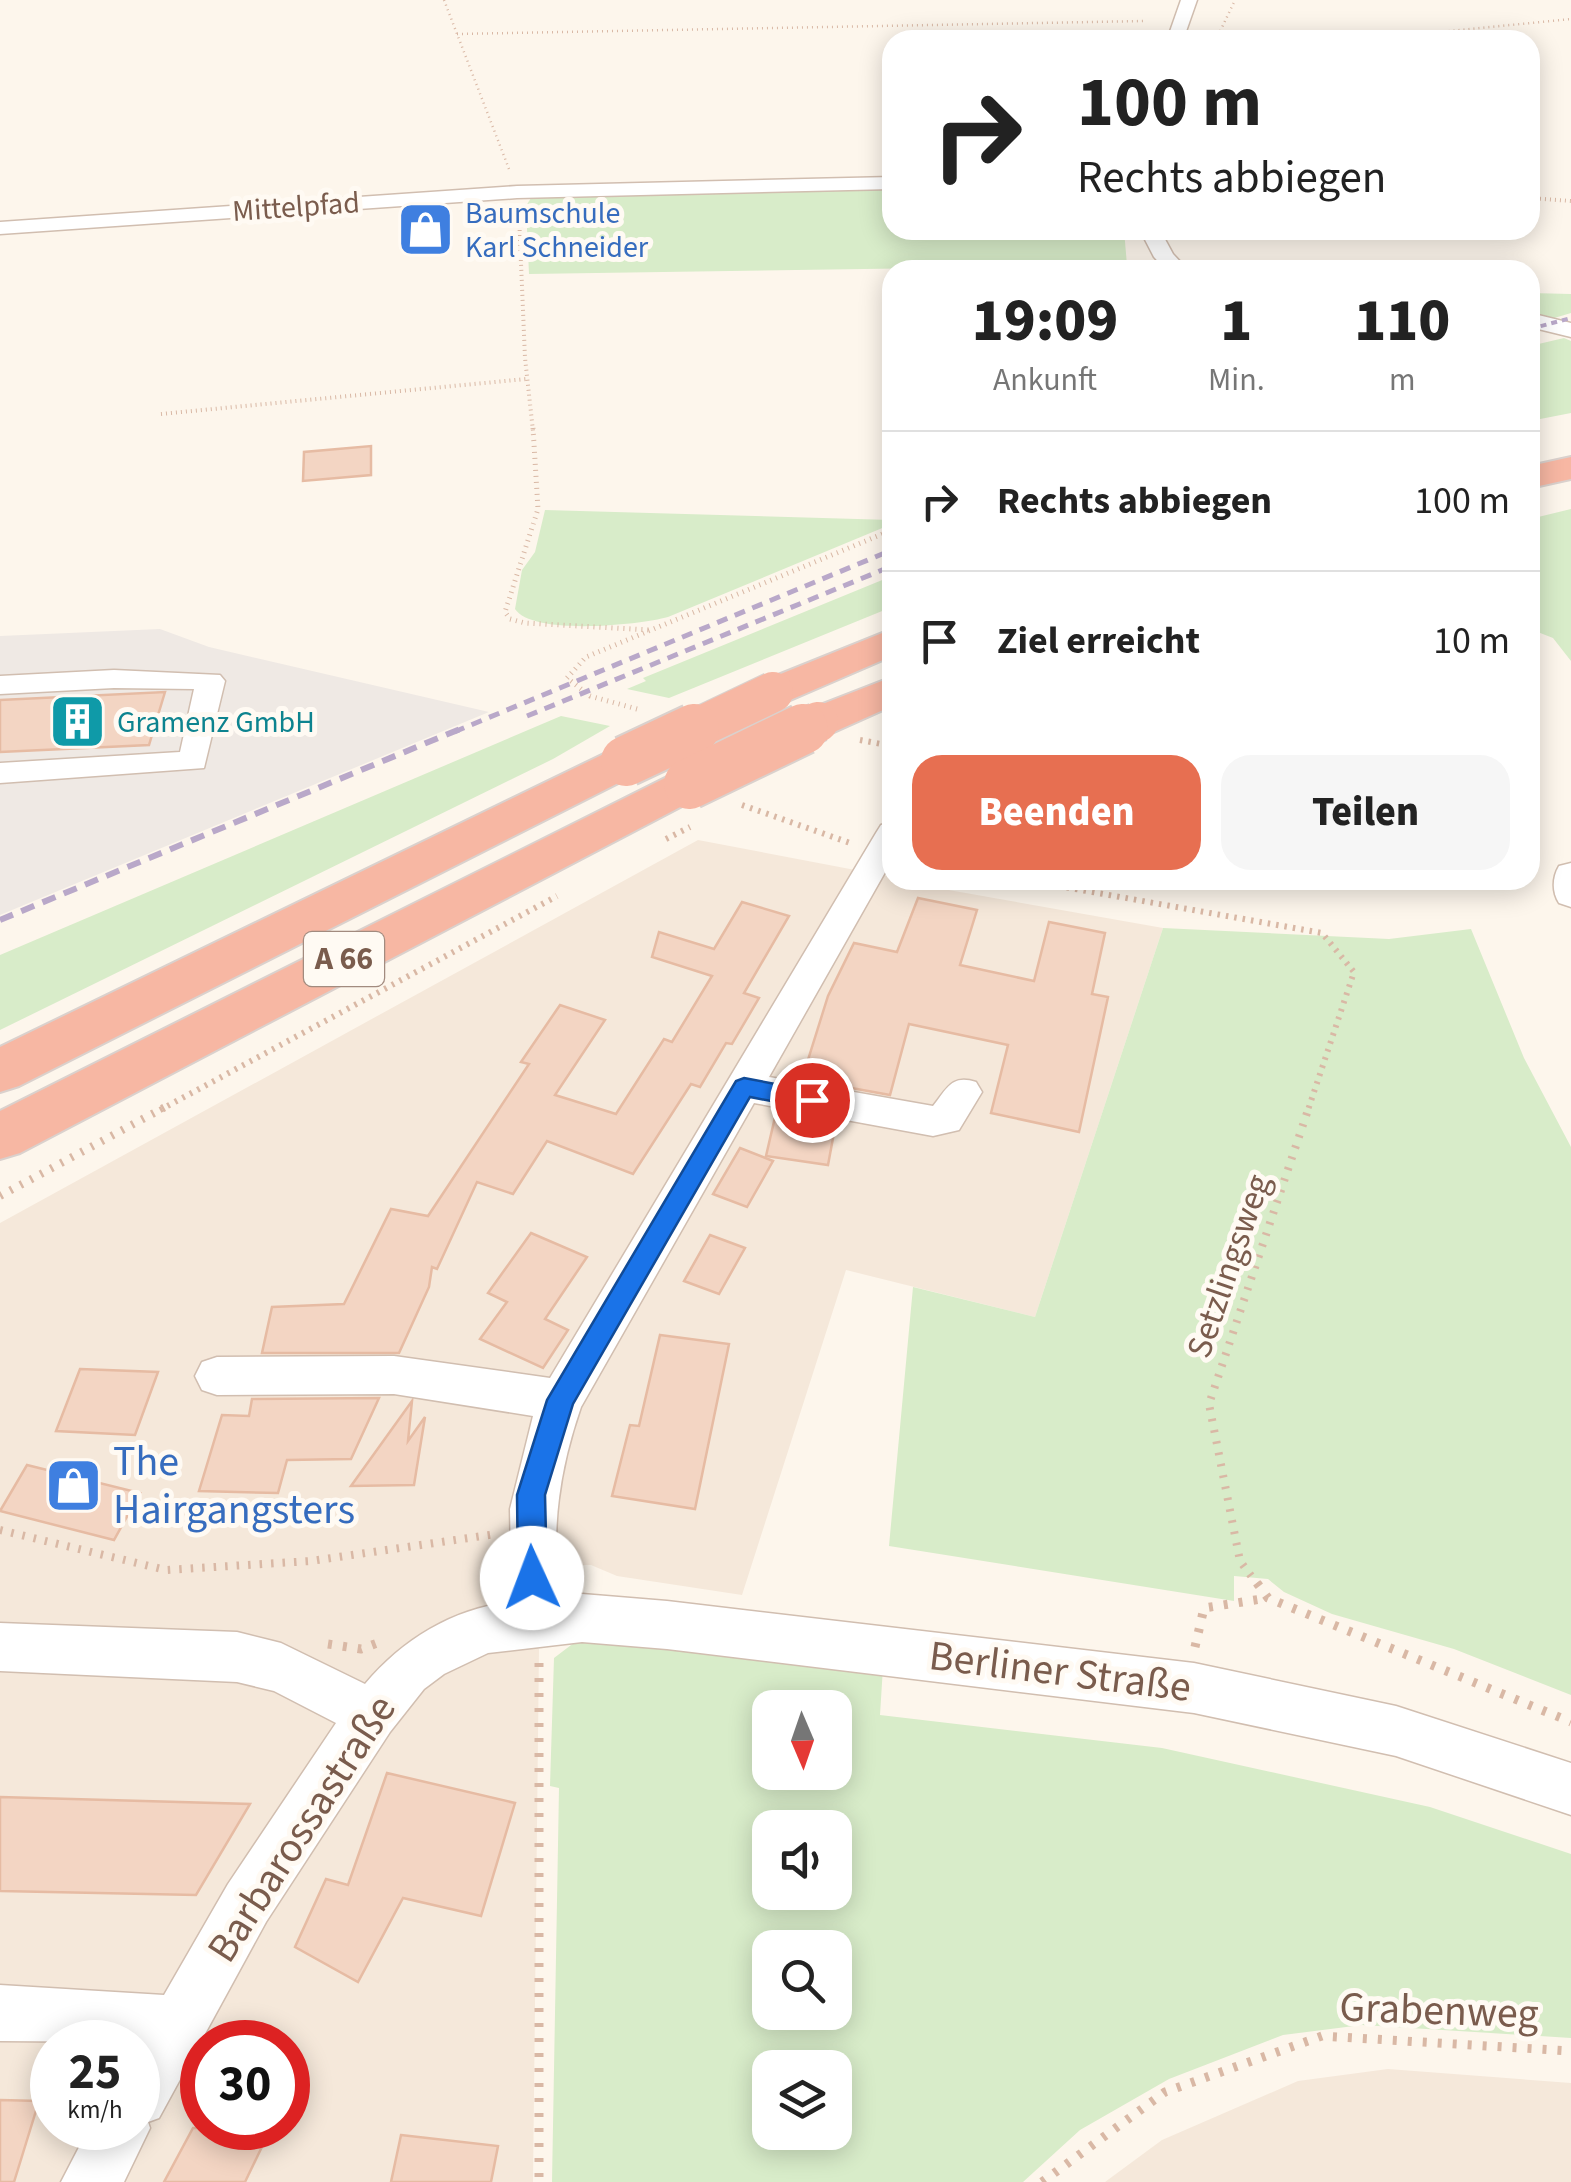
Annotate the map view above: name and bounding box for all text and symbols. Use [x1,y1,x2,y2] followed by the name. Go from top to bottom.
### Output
[1077,53,1262,153] text: 100 m
[912,70,1042,200] icon: right
[1077,146,1386,210] text: Rechts abbiegen
[231,181,361,233] street label: Mittelpfad
[465,192,649,269] place label: Baumschule Karl Schneider
[396,200,456,260] shop icon: Baumschule Karl Schneider
[972,279,1118,364] text: 19:09
[1220,279,1252,364] text: 1
[1354,279,1450,364] text: 110
[993,357,1097,403] text: Ankunft
[1208,357,1265,403] text: Min.
[1389,357,1416,403] text: m
[912,474,967,529] icon: right
[997,474,1272,528] text: Rechts abbiegen
[1414,474,1510,528] text: 100 m
[912,614,967,669] icon: arrive
[997,614,1200,668] text: Ziel erreicht
[1433,614,1510,668] text: 10 m
[48,692,108,752] building icon: Gramenz GmbH
[117,701,315,744] place label: Gramenz GmbH
[912,755,1201,870] button: Beenden
[1221,755,1510,870] button: Teilen
[304,932,384,986] road number: A 66
[770,1058,855,1143] pin
[785,1073,840,1128] icon: arrive
[1174,1167,1284,1364] street label: Setzlingsweg
[113,1432,355,1540] place label: The Hairgangsters
[44,1456,104,1516] shop icon: The Hairgangsters
[480,1526,584,1630] position arrow
[926,1626,1194,1718] street label: Berliner Straße
[193,1683,411,1975] street label: Barbarossastraße
[752,1690,852,1790] north arrow
[752,1690,852,2150] map controls
[752,1810,852,1910] button: sound
[752,1930,852,2030] button: search
[1338,1978,1540,2044] street label: Grabenweg
[180,2020,310,2150] speed limit sign: 30
[69,2037,121,2108] text: 25
[752,2050,852,2150] button: layers
[67,2092,123,2128] text: km/h

